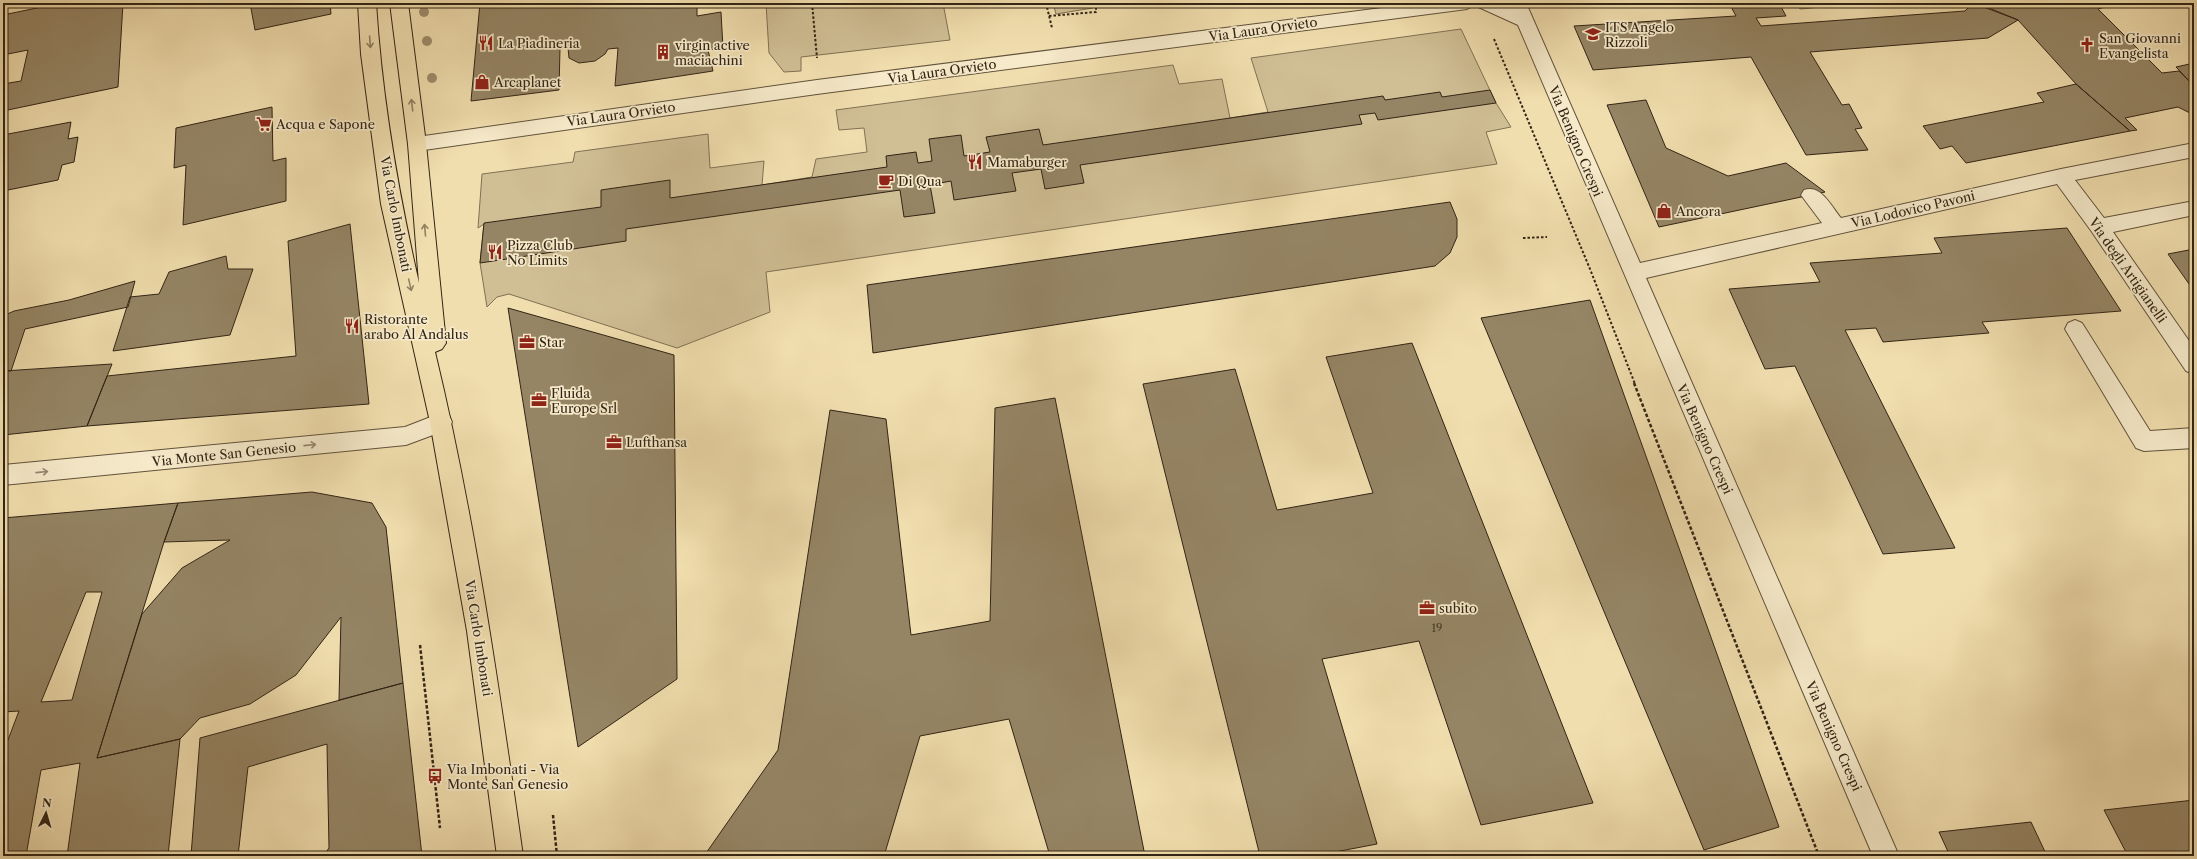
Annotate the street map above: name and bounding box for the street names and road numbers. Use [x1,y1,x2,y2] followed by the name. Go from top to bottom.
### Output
[1207,13,1318,45] street label: Via Laura Orvieto
[886,55,997,87] street label: Via Laura Orvieto
[1545,82,1607,199] street label: Via Benigno Crespi
[565,98,676,130] street label: Via Laura Orvieto
[377,154,415,273] street label: Via Carlo Imbonati
[1849,187,1976,231] street label: Via Lodovico Pavoni
[2085,213,2170,326] street label: Via degli Artigianelli
[1673,381,1736,496] street label: Via Benigno Crespi
[150,438,297,470] street label: Via Monte San Genesio
[462,578,496,697] street label: Via Carlo Imbonati
[1802,678,1865,793] street label: Via Benigno Crespi

